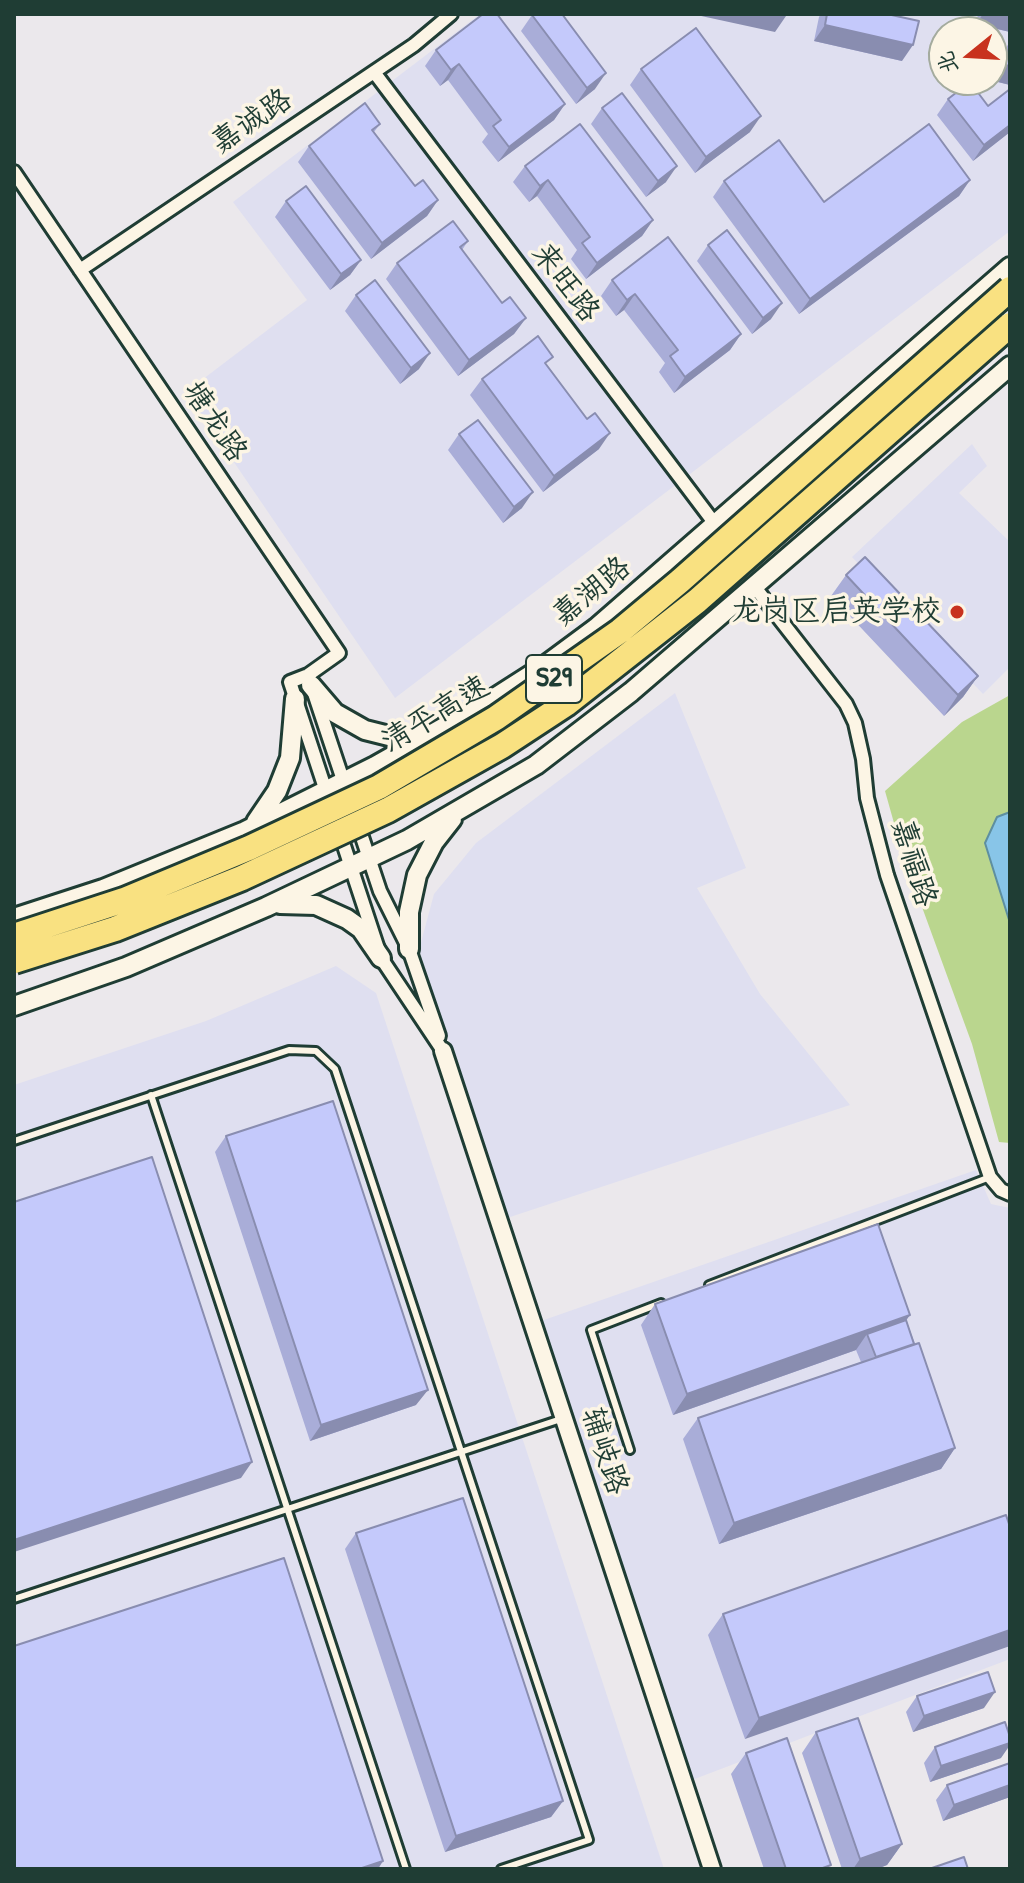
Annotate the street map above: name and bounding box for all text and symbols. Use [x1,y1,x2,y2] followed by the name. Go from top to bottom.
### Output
[928,16,1008,96] north arrow
[929,48,965,78] text: 北
[205,82,299,162] street label: 嘉诚路
[524,236,606,330] street label: 来旺路
[174,375,254,469] street label: 塘龙路
[546,550,638,634] street label: 嘉湖路
[731,594,941,630] place label: 龙岗区启英学校
[948,603,966,621] marker: 龙岗区启英学校
[526,655,582,703] road number: S29
[375,669,497,761] street label: 清平高速
[883,815,943,911] street label: 嘉福路
[573,1403,635,1499] street label: 辅岐路

